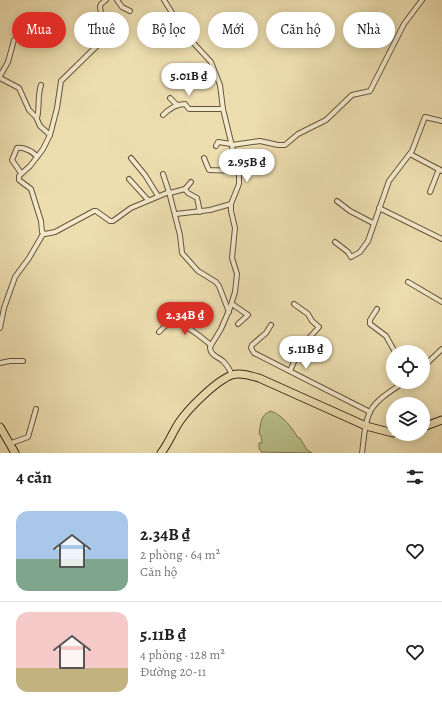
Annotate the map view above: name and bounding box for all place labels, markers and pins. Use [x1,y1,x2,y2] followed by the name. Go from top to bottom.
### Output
[152,63,226,97] pin: 5.01B ₫
[210,149,284,183] pin: 2.95B ₫
[148,302,222,336] pin: 2.34B ₫
[269,336,343,370] pin: 5.11B ₫

